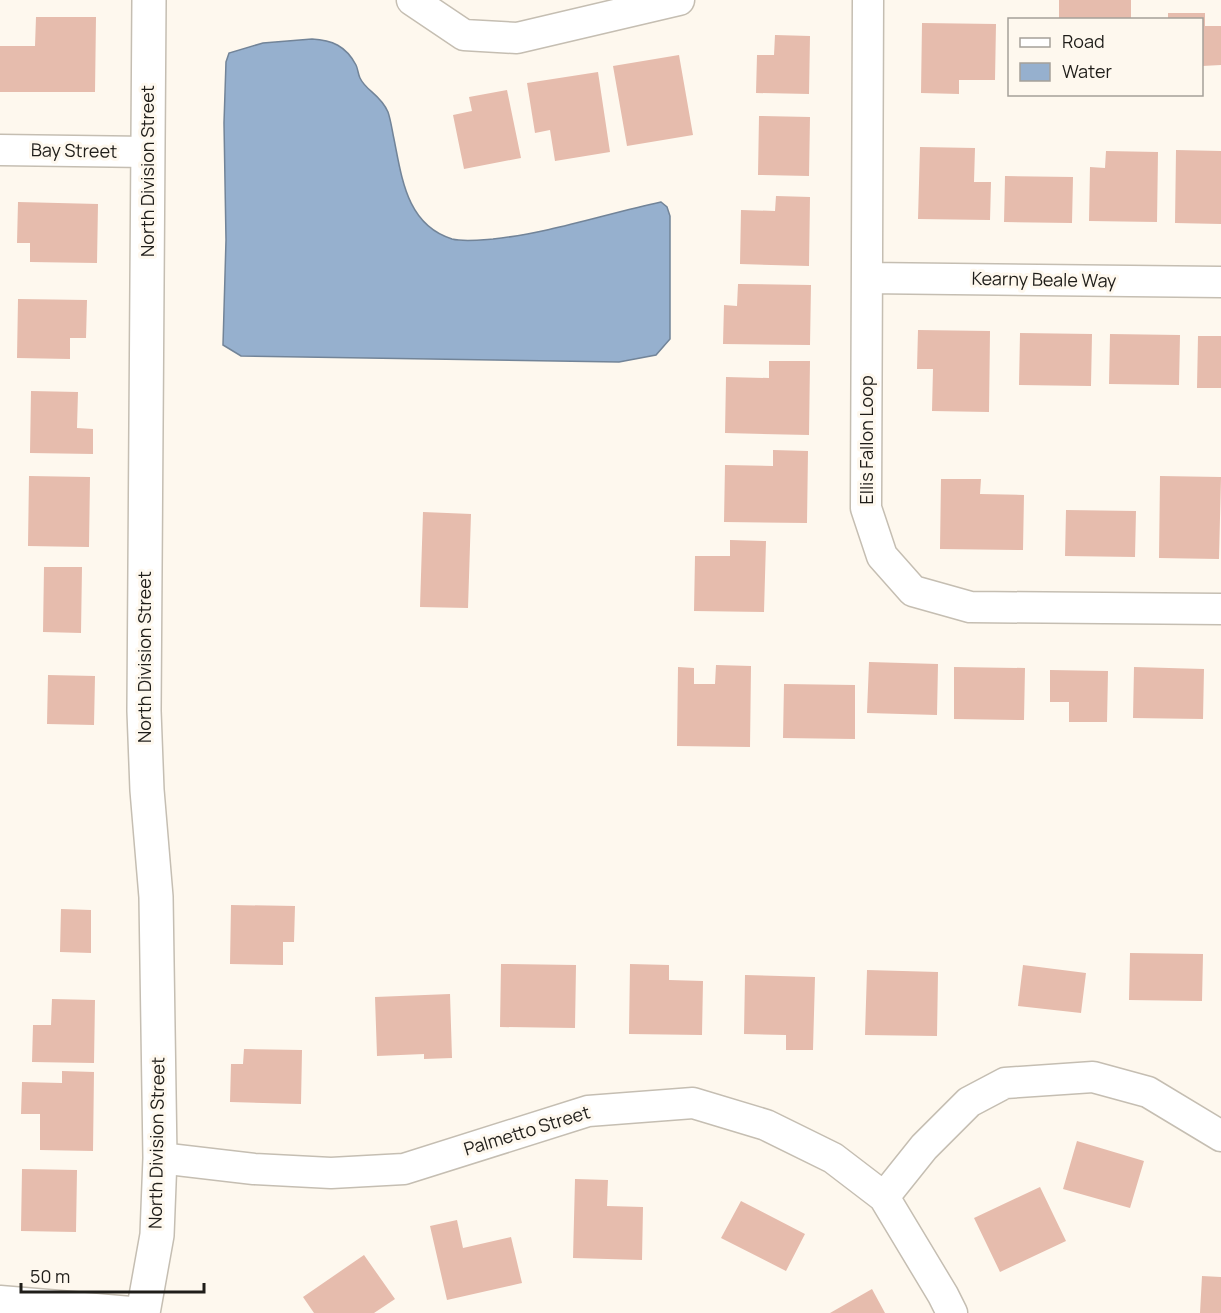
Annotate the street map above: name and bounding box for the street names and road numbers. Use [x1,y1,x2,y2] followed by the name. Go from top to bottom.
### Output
[135,85,159,257] street label: North Division Street
[31,137,117,163] street label: Bay Street
[971,266,1117,292] street label: Kearny Beale Way
[854,375,878,505] street label: Ellis Fallon Loop
[132,571,156,743] street label: North Division Street
[143,1057,169,1229] street label: North Division Street
[461,1099,593,1161] street label: Palmetto Street

